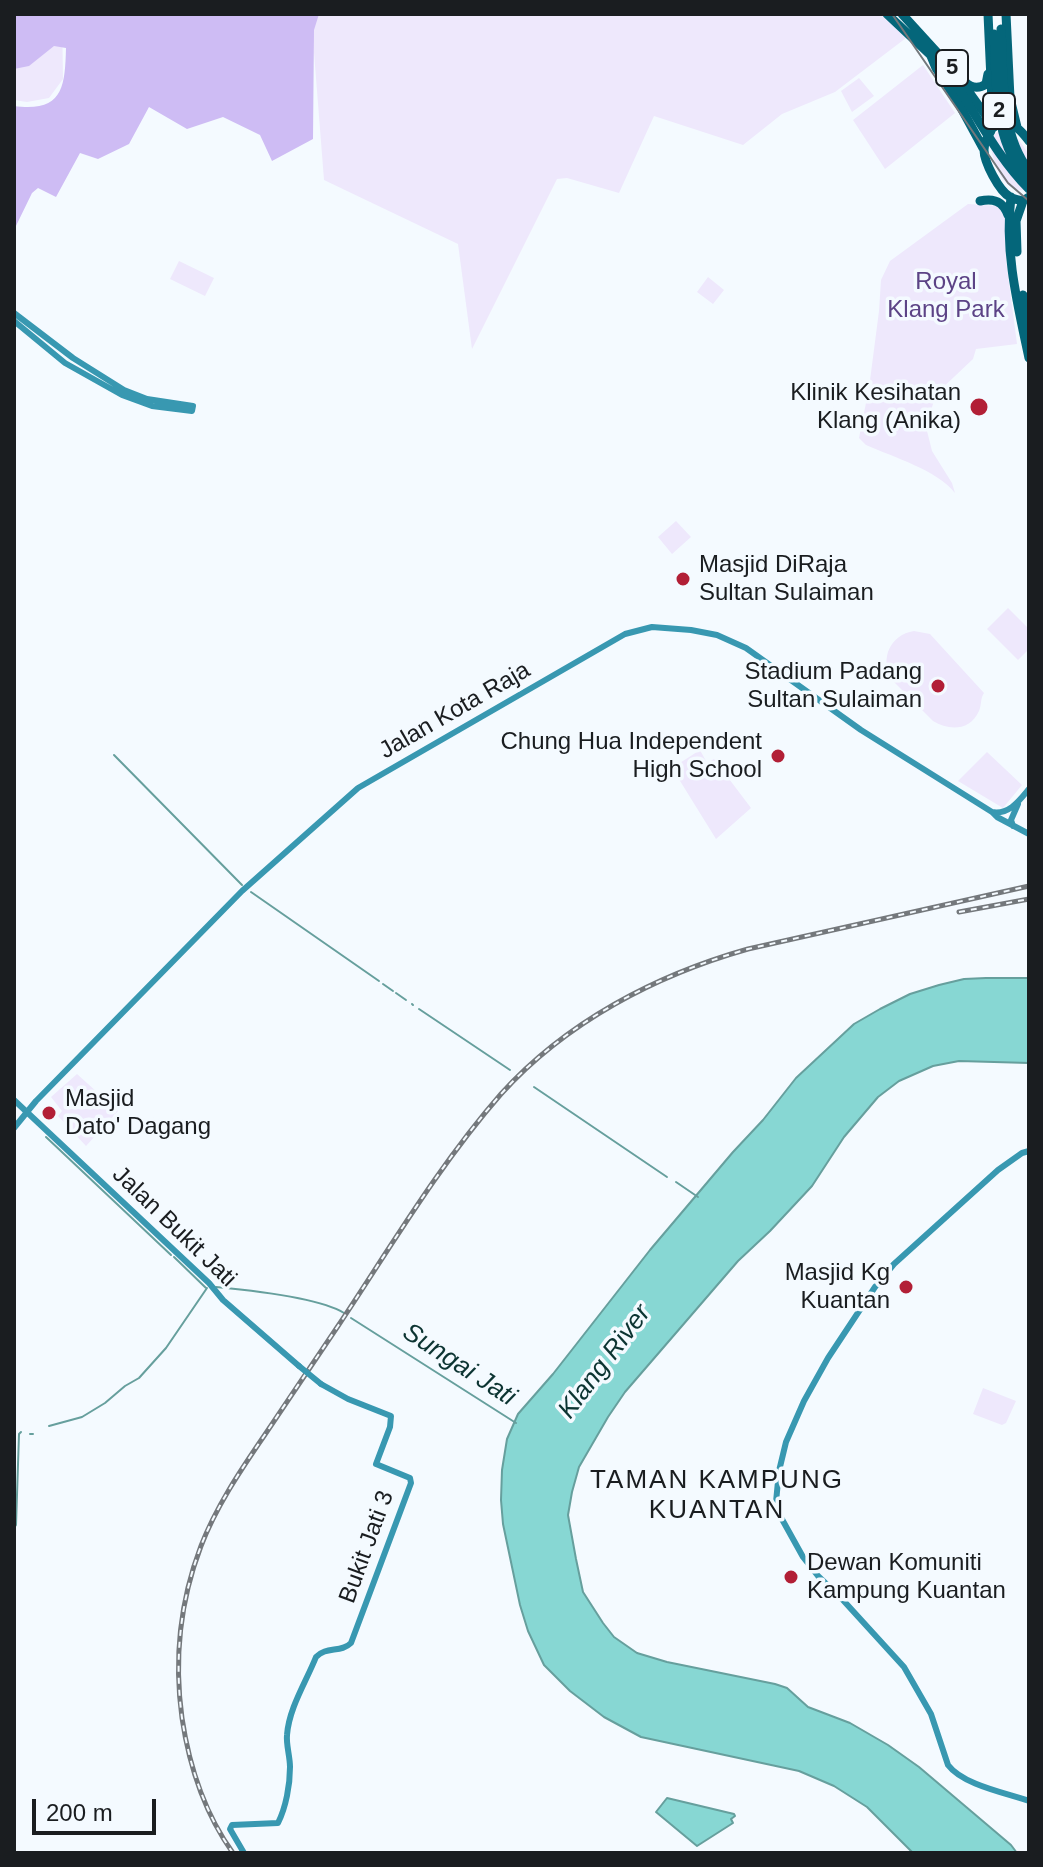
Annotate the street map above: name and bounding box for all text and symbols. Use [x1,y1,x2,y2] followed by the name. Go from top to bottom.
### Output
[936,50,968,86] road number: 5
[983,93,1015,129] road number: 2
[887,268,1005,324] park label: Royal Klang Park
[790,379,961,435] place label: Klinik Kesihatan Klang (Anika)
[968,396,990,418] marker: Klinik Kesihatan Klang (Anika)
[699,551,874,607] place label: Masjid DiRaja Sultan Sulaiman
[674,570,692,588] marker: Masjid DiRaja Sultan Sulaiman
[374,656,536,766] street label: Jalan Kota Raja
[745,658,922,714] place label: Stadium Padang Sultan Sulaiman
[929,677,947,695] marker: Stadium Padang Sultan Sulaiman
[500,728,762,784] place label: Chung Hua Independent High School
[769,747,787,765] marker: Chung Hua Independent High School
[65,1085,211,1141] place label: Masjid Dato' Dagang
[40,1104,58,1122] marker: Masjid Dato' Dagang
[106,1161,242,1293] street label: Jalan Bukit Jati
[785,1259,890,1315] place label: Masjid Kg Kuantan
[897,1278,915,1296] marker: Masjid Kg Kuantan
[552,1299,658,1425] water label: Klang River
[397,1317,521,1413] water label: Sungai Jati
[590,1465,844,1526] district label: TAMAN KAMPUNG KUANTAN
[333,1487,401,1607] street label: Bukit Jati 3
[807,1549,1006,1605] place label: Dewan Komuniti Kampung Kuantan
[782,1568,800,1586] marker: Dewan Komuniti Kampung Kuantan
[36,1783,160,1833] scale bar
[46,1799,113,1826] text: 200 m

